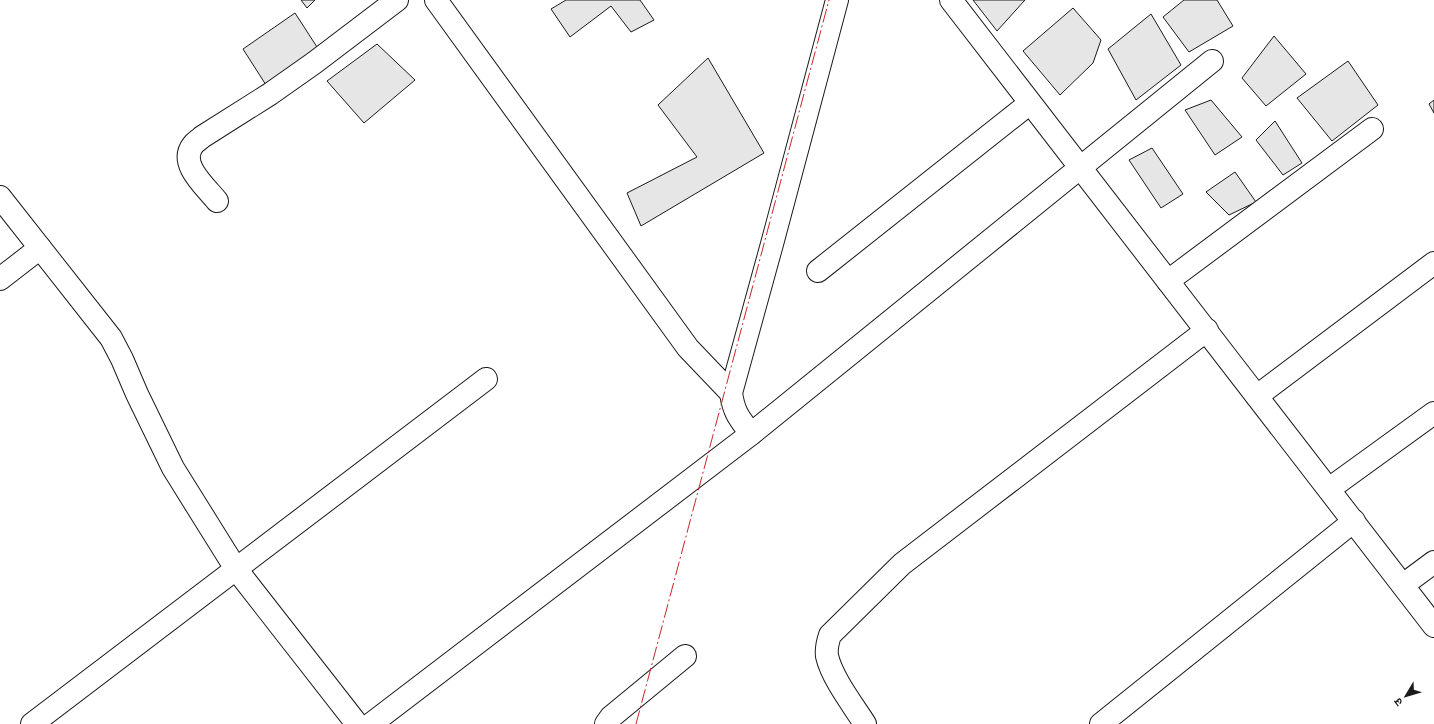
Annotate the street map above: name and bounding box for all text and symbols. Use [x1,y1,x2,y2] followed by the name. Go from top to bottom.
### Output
[1386,676,1426,716] north arrow
[1391,695,1406,708] text: उ

